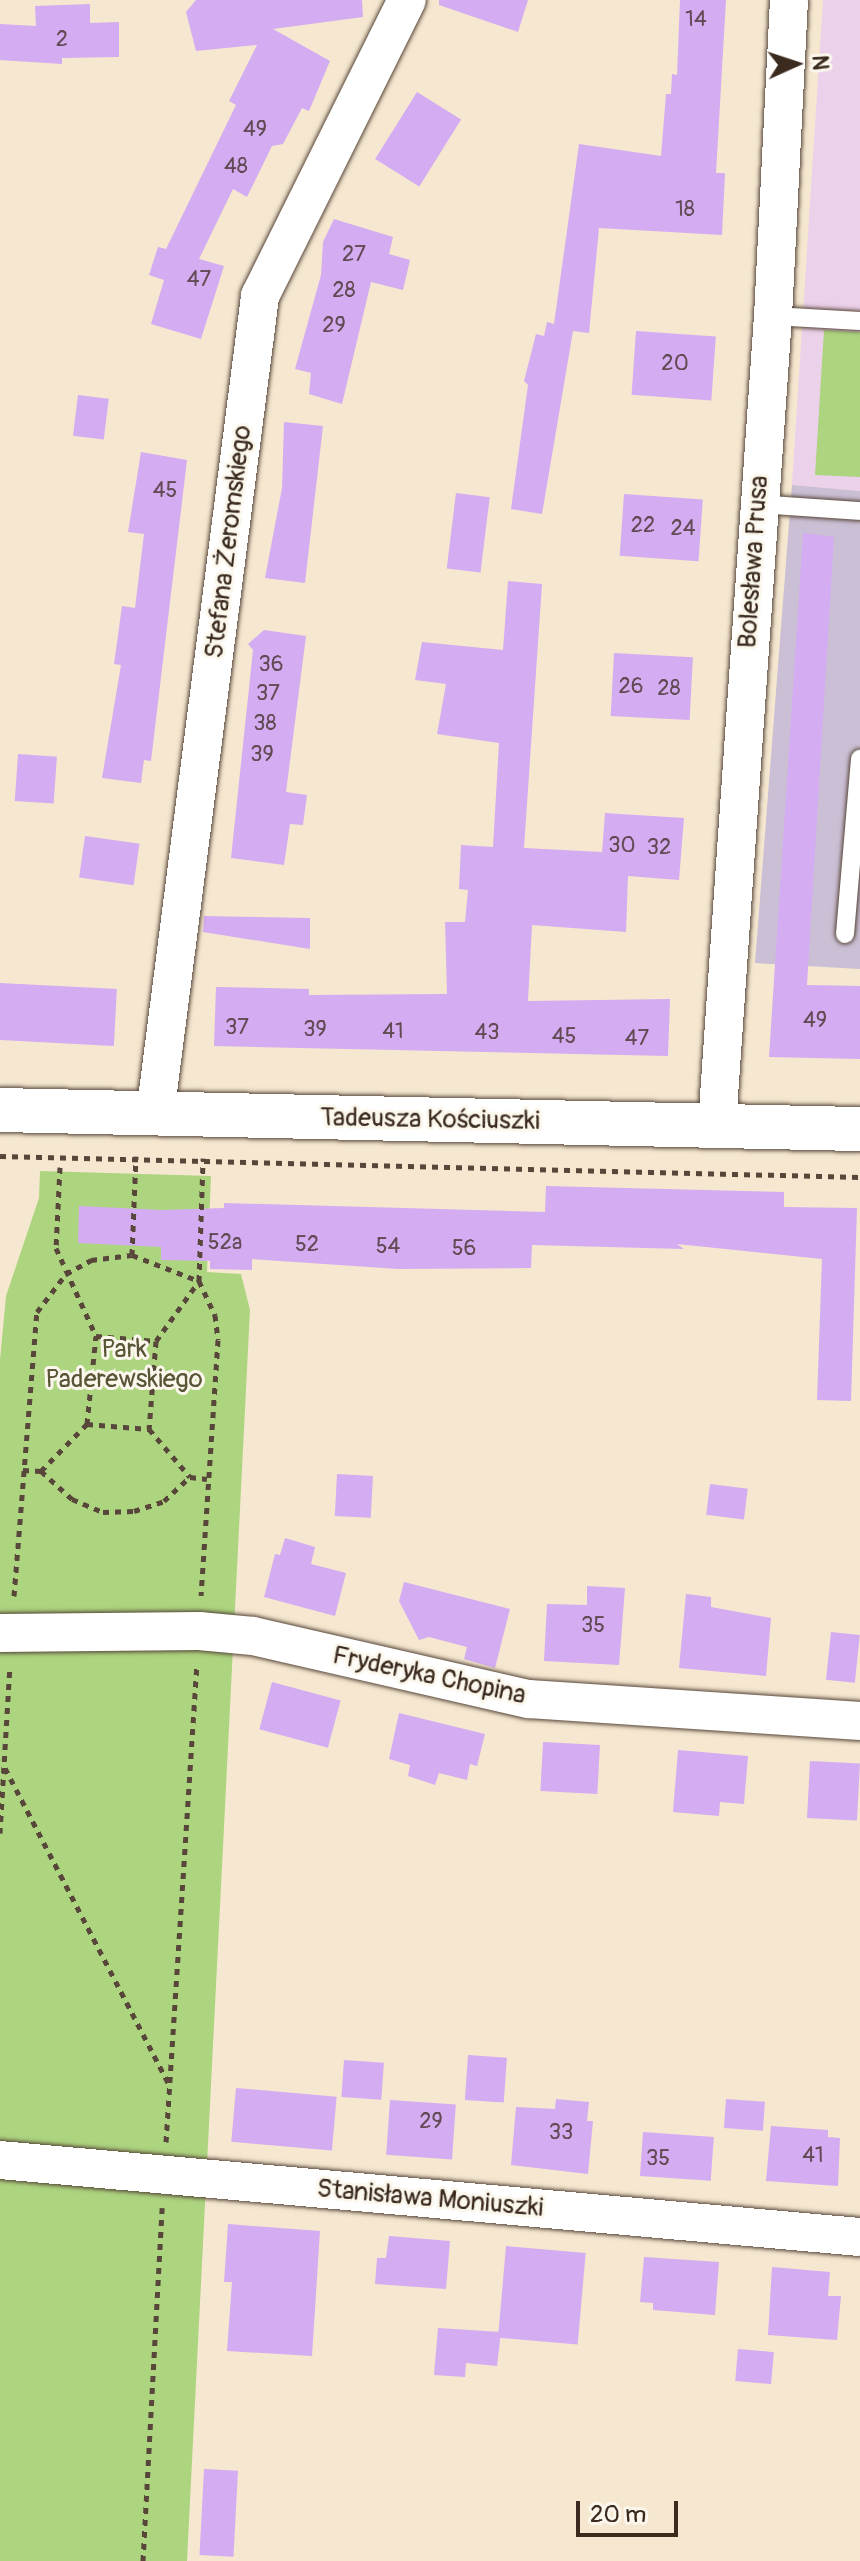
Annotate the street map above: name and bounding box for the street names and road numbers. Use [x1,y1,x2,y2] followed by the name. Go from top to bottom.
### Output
[199,424,259,660] street label: Stefana Żeromskiego
[732,475,776,649] street label: Bolesława Prusa
[320,1102,540,1138] street label: Tadeusza Kościuszki
[330,1640,528,1712] street label: Fryderyka Chopina
[315,2174,545,2224] street label: Stanisława Moniuszki

